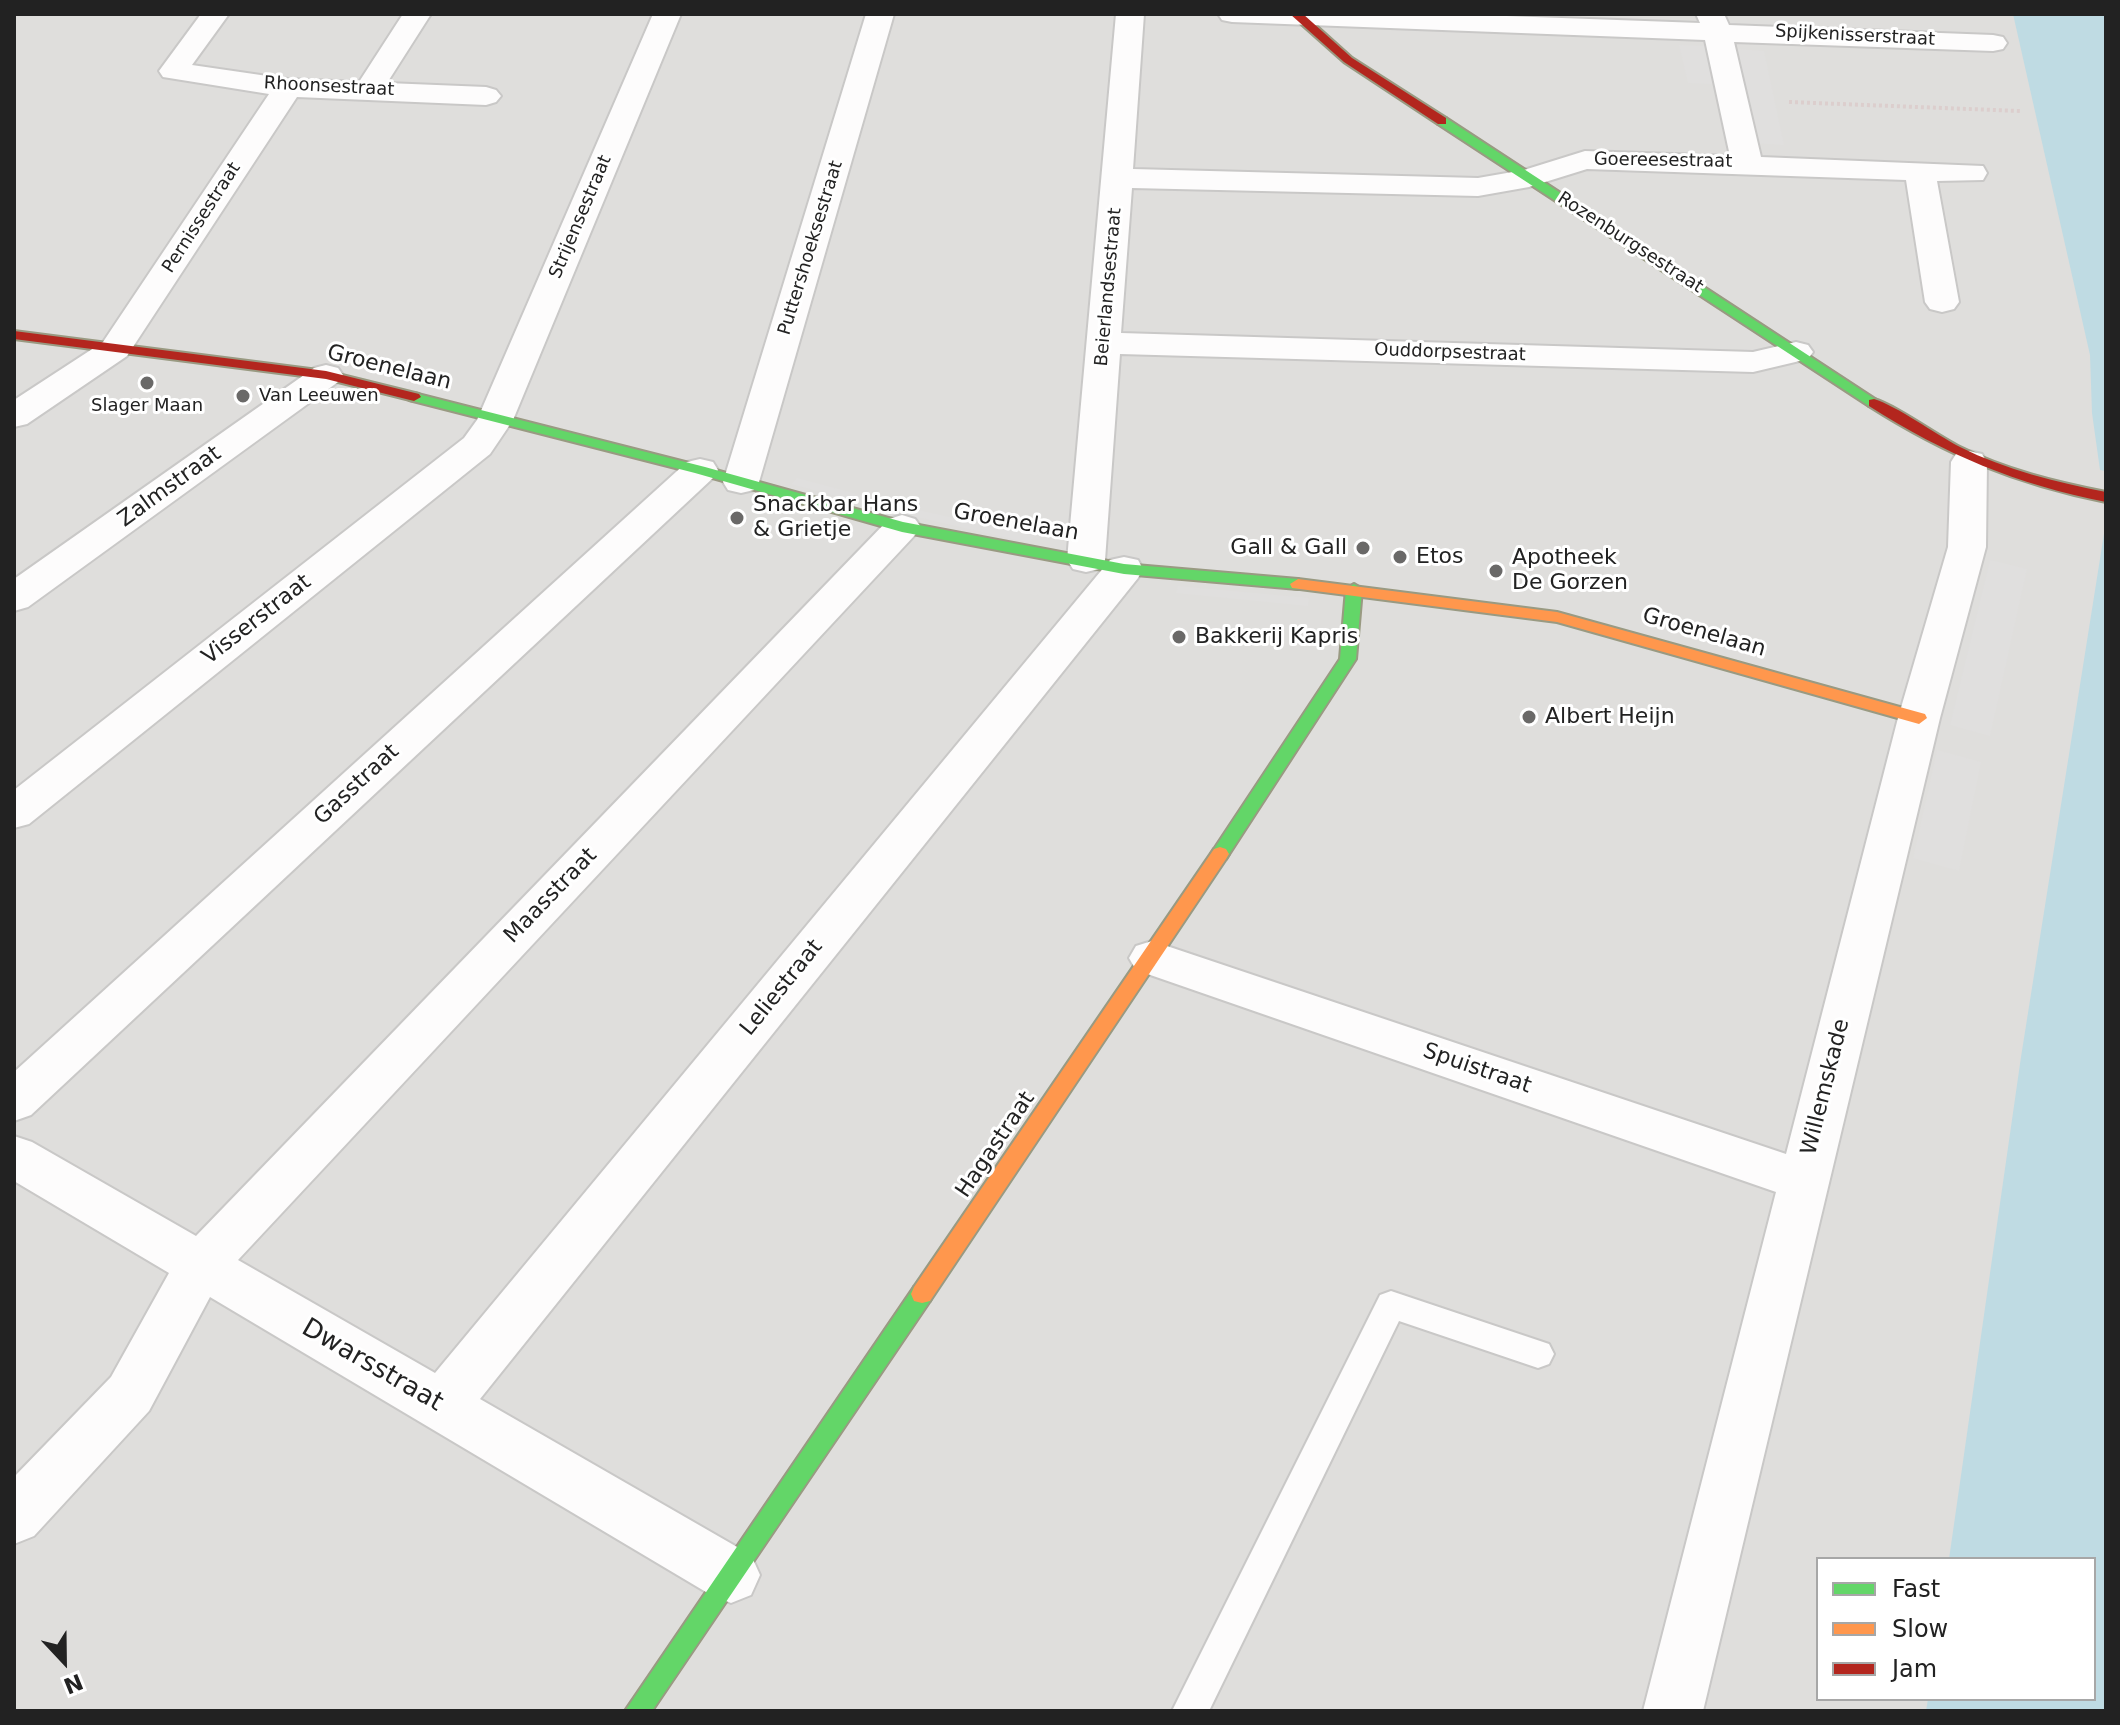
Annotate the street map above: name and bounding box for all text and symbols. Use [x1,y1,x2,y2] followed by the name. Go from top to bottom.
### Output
[1774,21,1936,51] street label: Spijkenisserstraat
[263,73,395,101] street label: Rhoonsestraat
[1594,149,1732,173] street label: Goereesestraat
[545,152,617,282] street label: Strijensestraat
[774,158,848,338] street label: Puttershoeksestraat
[158,159,246,277] street label: Pernissestraat
[1553,188,1707,298] street label: Rozenburgsestraat
[1091,207,1127,367] street label: Beierlandsestraat
[324,340,454,396] street label: Groenelaan
[1374,340,1526,366] street label: Ouddorpsestraat
[138,374,156,392] marker: Slager Maan
[259,385,379,407] place label: Van Leeuwen
[234,387,252,405] marker: Van Leeuwen
[91,395,203,417] place label: Slager Maan
[113,441,227,533] street label: Zalmstraat
[753,492,918,544] place label: Snackbar Hans & Grietje
[951,499,1081,547] street label: Groenelaan
[728,509,746,527] marker: Snackbar Hans & Grietje
[1230,535,1347,561] place label: Gall & Gall
[1354,539,1372,557] marker: Gall & Gall
[1416,544,1463,570] place label: Etos
[1512,545,1628,596] place label: Apotheek De Gorzen
[1391,548,1409,566] marker: Etos
[1487,562,1505,580] marker: Apotheek De Gorzen
[197,569,317,671] street label: Visserstraat
[1639,603,1769,663] street label: Groenelaan
[1195,624,1358,650] place label: Bakkerij Kapris
[1170,628,1188,646] marker: Bakkerij Kapris
[1545,704,1675,730] place label: Albert Heijn
[1520,708,1538,726] marker: Albert Heijn
[309,739,405,831] street label: Gasstraat
[499,843,603,949] street label: Maasstraat
[735,935,829,1041] street label: Leliestraat
[1796,1016,1856,1158] street label: Willemskade
[1419,1038,1535,1100] street label: Spuistraat
[951,1087,1041,1203] street label: Hagastraat
[296,1313,448,1419] street label: Dwarsstraat
[1816,1557,2096,1701] legend
[1892,1575,1940,1603] text: Fast
[1892,1615,1948,1643] text: Slow
[24,1621,104,1701] north arrow
[1892,1655,1937,1683] text: Jam
[60,1669,86,1699] text: N

